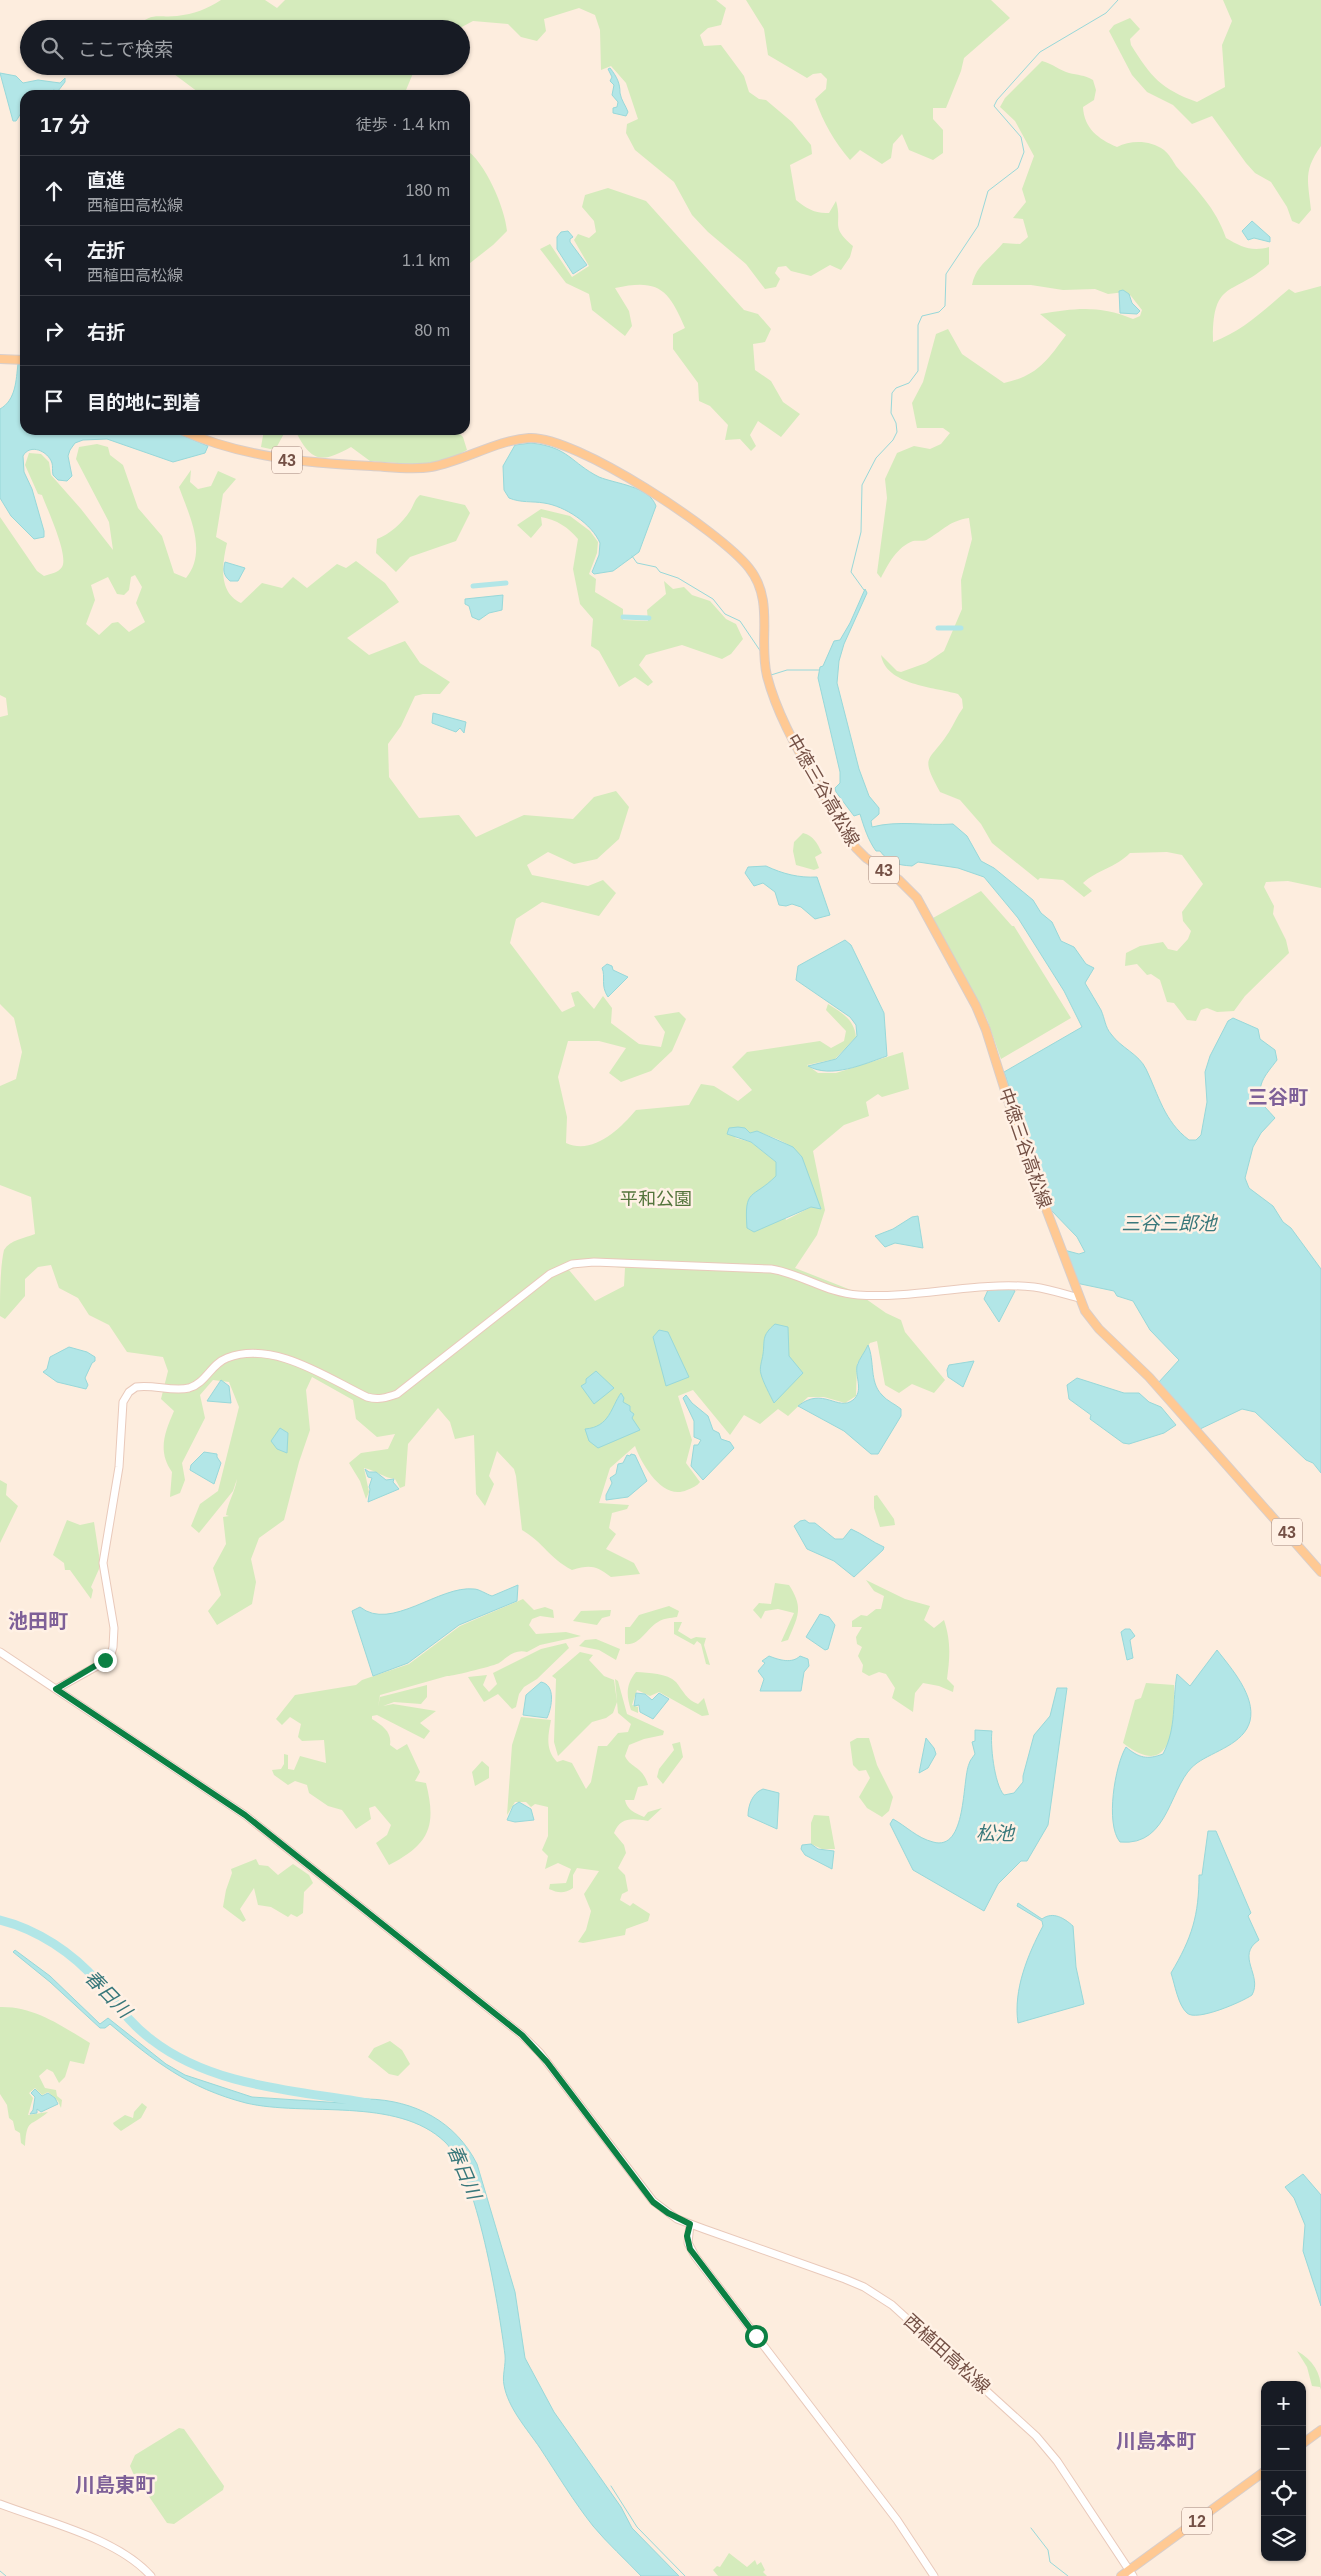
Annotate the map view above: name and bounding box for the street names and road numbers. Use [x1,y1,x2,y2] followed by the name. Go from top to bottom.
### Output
[272,446,302,474] road number: 43
[783,730,863,850] street label: 中徳三谷高松線
[869,856,899,884] road number: 43
[995,1085,1055,1211] street label: 中徳三谷高松線
[1272,1518,1302,1545] road number: 43
[900,2310,994,2398] street label: 西植田高松線
[1182,2508,1212,2534] road number: 12

